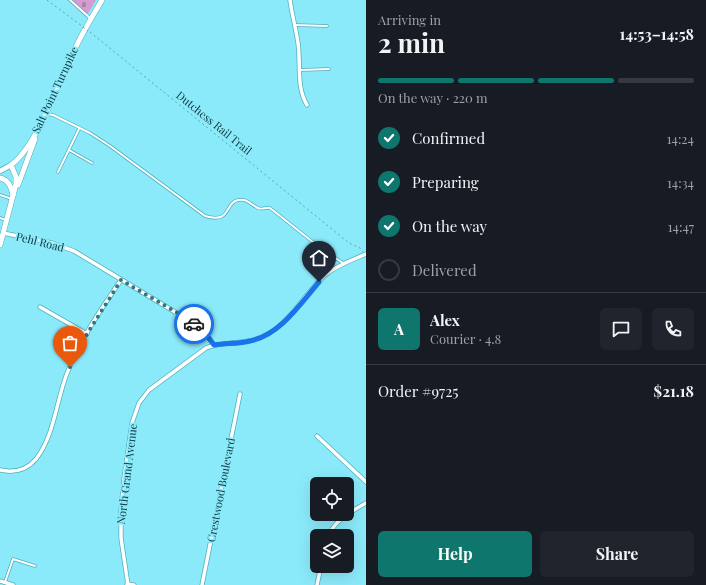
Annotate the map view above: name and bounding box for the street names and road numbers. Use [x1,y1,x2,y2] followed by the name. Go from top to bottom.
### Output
[28,44,81,136] street label: Salt Point Turnpike
[173,87,255,158] street label: Dutchess Rail Trail
[14,228,66,255] street label: Pehl Road
[113,422,140,525] street label: North Grand Avenue
[203,436,238,543] street label: Crestwood Boulevard

